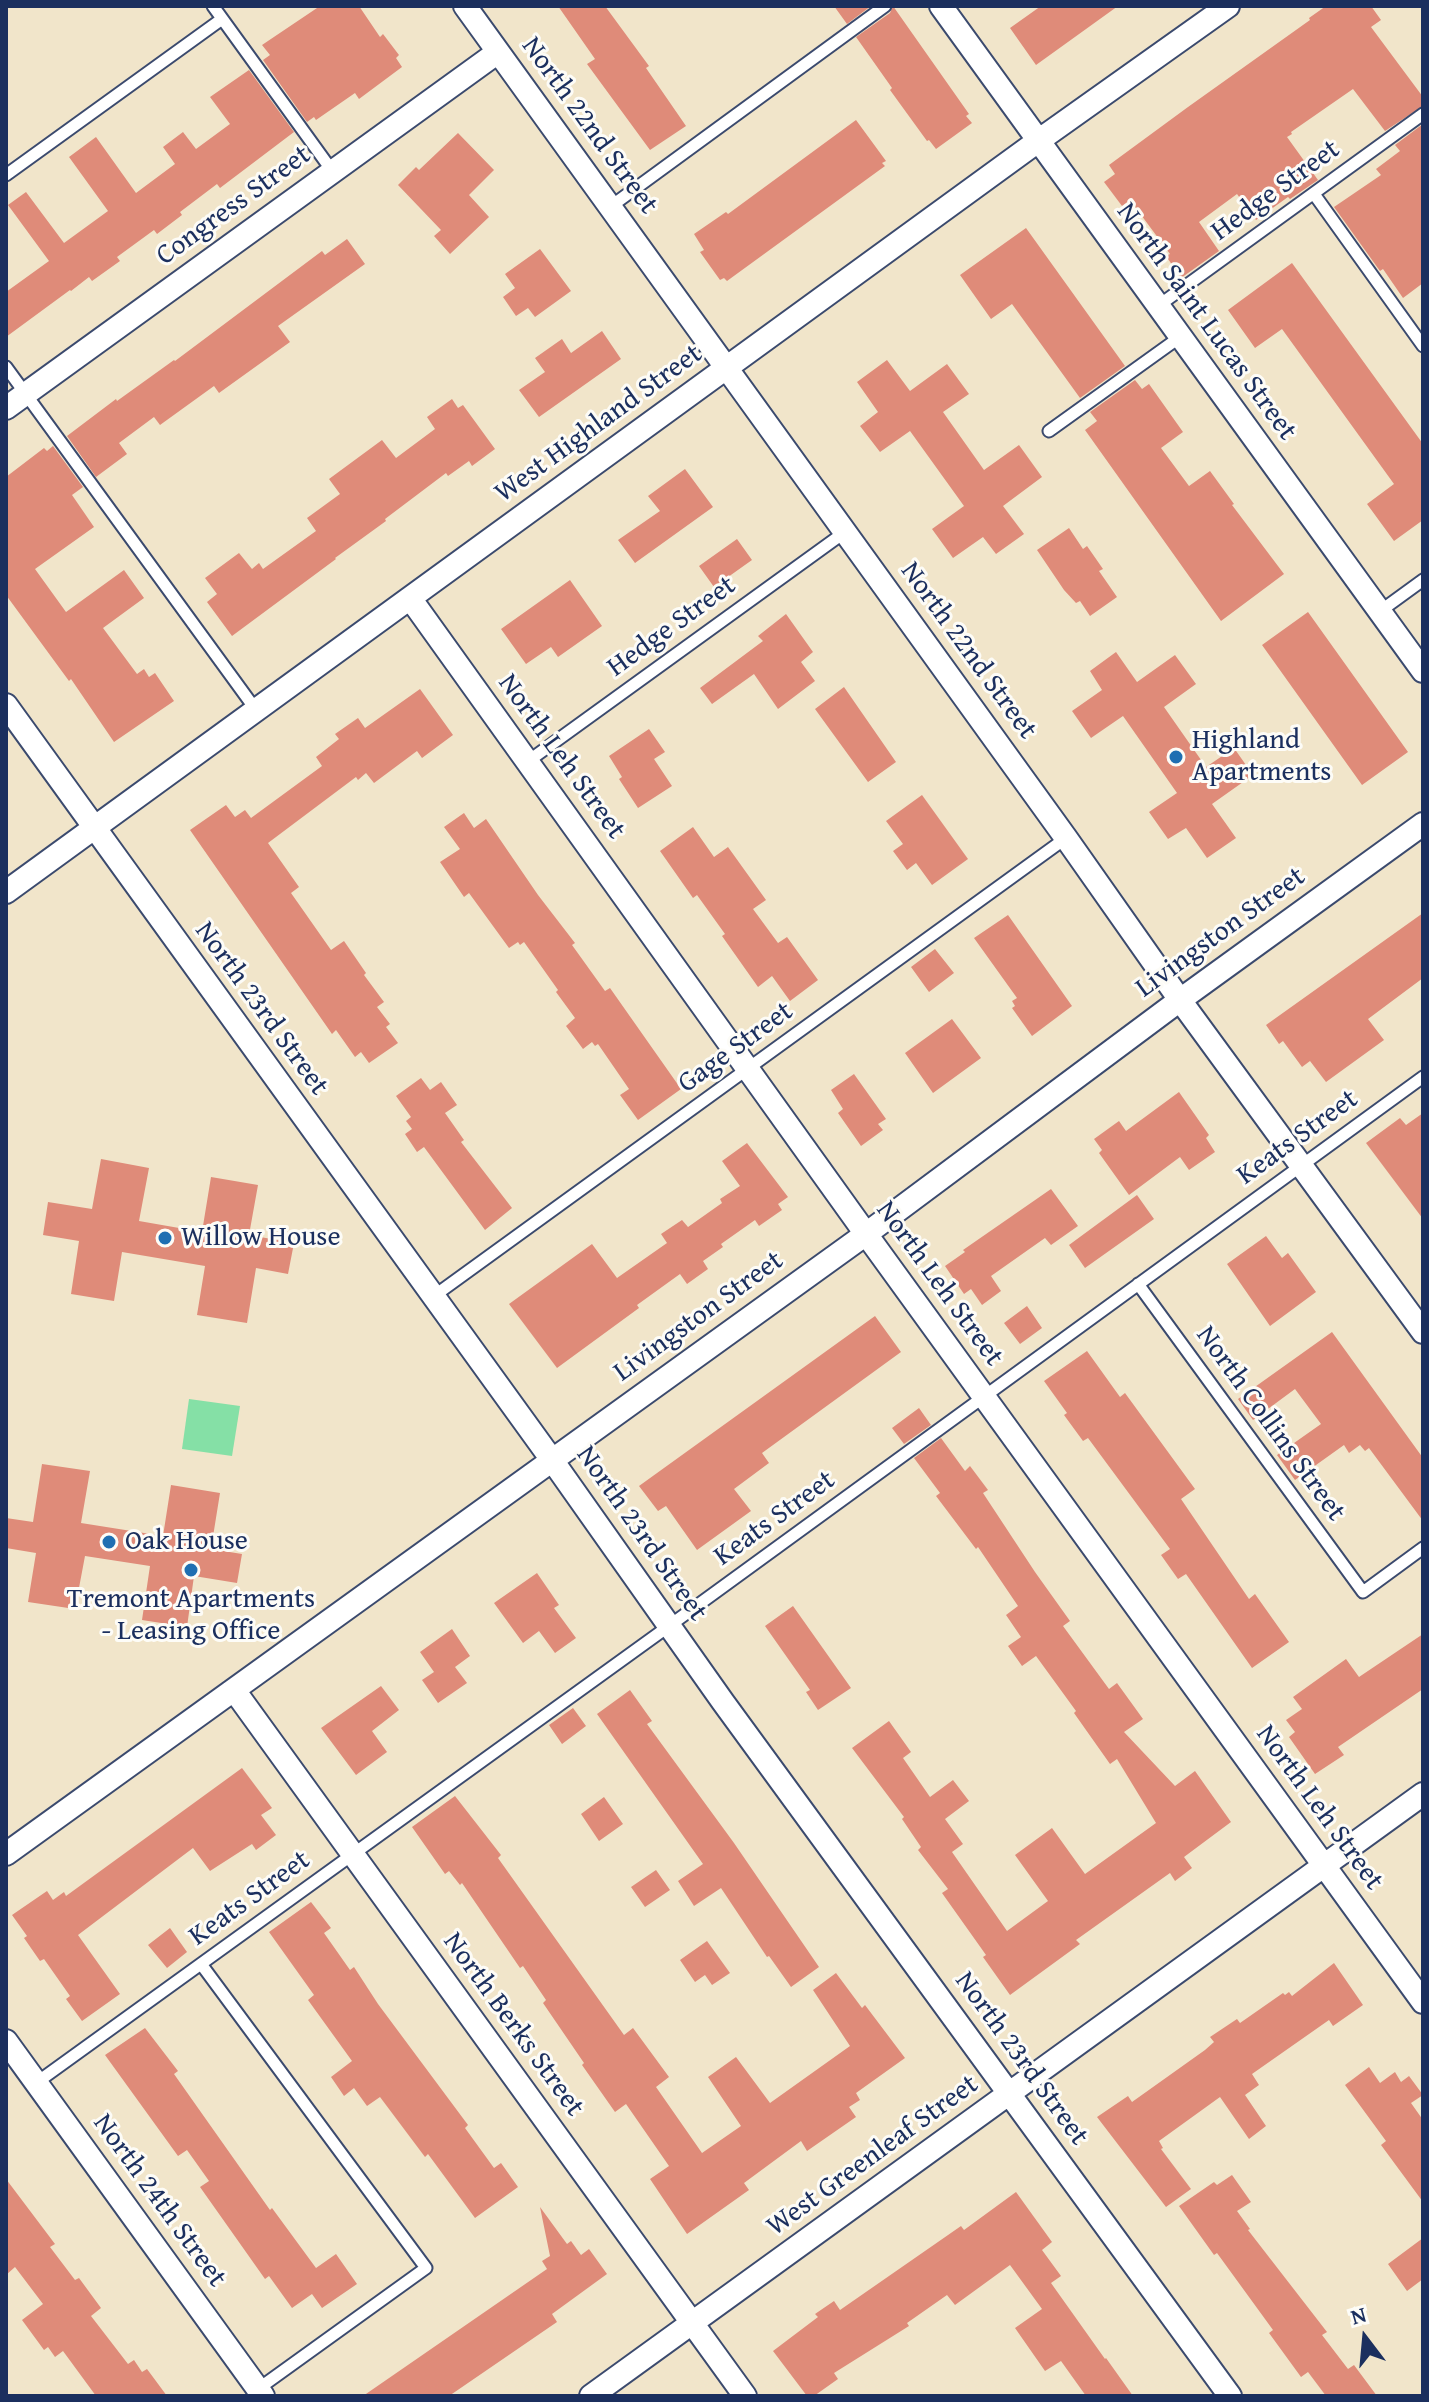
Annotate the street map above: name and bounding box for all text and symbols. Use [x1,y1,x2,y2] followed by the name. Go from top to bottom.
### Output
[514,31,664,221] street label: North 22nd Street
[1205,133,1347,249] street label: Hedge Street
[150,139,318,273] street label: Congress Street
[1109,197,1303,447] street label: North Saint Lucas Street
[489,338,709,510] street label: West Highland Street
[893,556,1043,746] street label: North 22nd Street
[601,569,743,685] street label: Hedge Street
[490,668,632,846] street label: North Leh Street
[1192,724,1331,790] place label: Highland Apartments
[1167,748,1185,766] marker: Highland Apartments
[1130,860,1312,1006] street label: Livingston Street
[187,916,335,1102] street label: North 23rd Street
[672,995,800,1101] street label: Gage Street
[1231,1083,1365,1193] street label: Keats Street
[868,1195,1010,1373] street label: North Leh Street
[181,1221,341,1255] place label: Willow House
[156,1229,174,1247] marker: Willow House
[608,1244,790,1390] street label: Livingston Street
[1188,1320,1352,1528] street label: North Collins Street
[568,1440,714,1628] street label: North 23rd Street
[708,1464,842,1574] street label: Keats Street
[125,1525,248,1559] place label: Oak House
[100,1533,118,1551] marker: Oak House
[182,1561,200,1579] marker: Tremont Apartments - Leasing Office
[67,1583,315,1649] place label: Tremont Apartments - Leasing Office
[1248,1719,1390,1897] street label: North Leh Street
[183,1844,317,1954] street label: Keats Street
[435,1927,591,2123] street label: North Berks Street
[947,1966,1095,2152] street label: North 23rd Street
[761,2068,985,2244] street label: West Greenleaf Street
[85,2108,233,2294] street label: North 24th Street
[1325,2298,1405,2378] north arrow
[1347,2298,1370,2332] text: N

